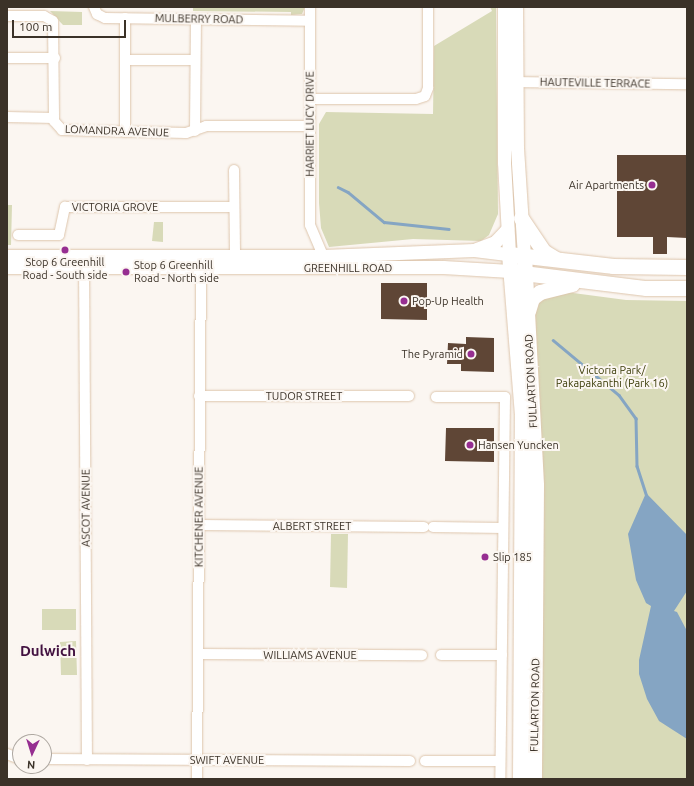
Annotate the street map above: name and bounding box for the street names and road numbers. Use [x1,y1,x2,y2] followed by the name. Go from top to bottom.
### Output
[155,12,243,26] street label: MULBERRY ROAD
[303,71,317,177] street label: HARRIET LUCY DRIVE
[540,75,650,91] street label: HAUTEVILLE TERRACE
[65,123,169,139] street label: LOMANDRA AVENUE
[72,200,158,214] street label: VICTORIA GROVE
[304,261,392,275] street label: GREENHILL ROAD
[522,334,540,428] street label: FULLARTON ROAD
[266,389,342,403] street label: TUDOR STREET
[192,467,206,567] street label: KITCHENER AVENUE
[79,469,93,547] street label: ASCOT AVENUE
[273,519,351,533] street label: ALBERT STREET
[263,648,357,662] street label: WILLIAMS AVENUE
[528,658,542,752] street label: FULLARTON ROAD
[190,753,264,767] street label: SWIFT AVENUE

